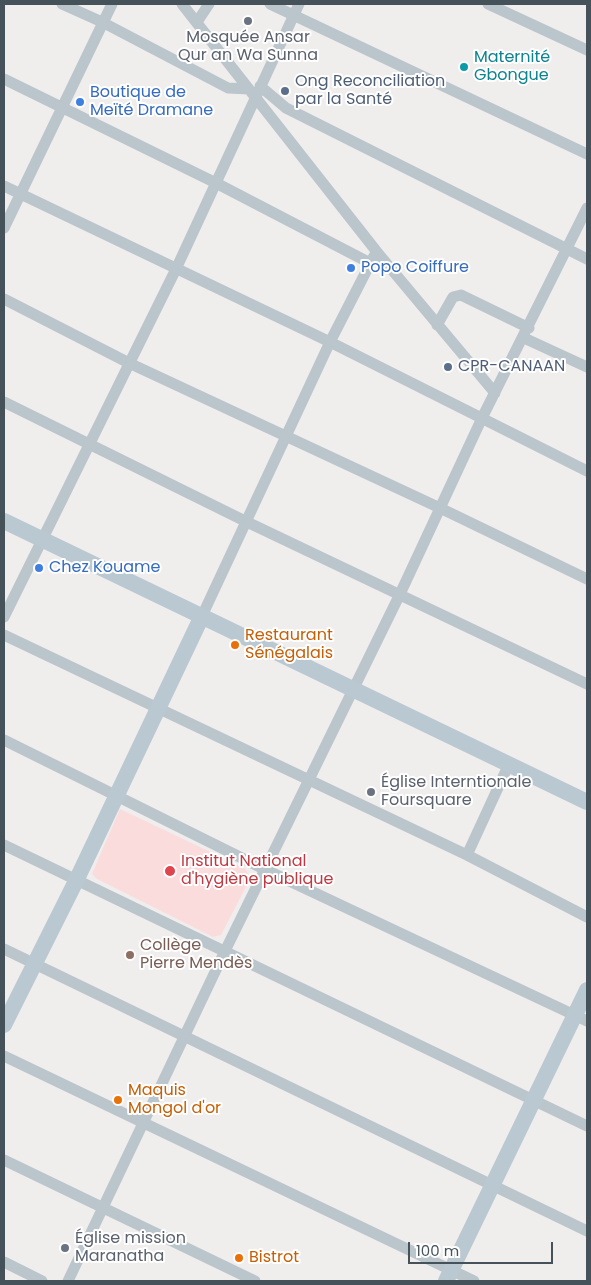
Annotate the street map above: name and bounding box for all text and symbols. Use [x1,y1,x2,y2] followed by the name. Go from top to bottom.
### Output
[242,15,254,27] marker: Mosquée Ansar Qur an Wa Sunna
[178,28,318,66] place label: Mosquée Ansar Qur an Wa Sunna
[474,48,550,86] place label: Maternité Gbongue
[458,61,470,73] marker: Maternité Gbongue
[295,72,445,110] place label: Ong Reconciliation par la Santé
[90,83,213,121] place label: Boutique de Meïté Dramane
[279,85,291,97] marker: Ong Reconciliation par la Santé
[74,96,86,108] marker: Boutique de Meïté Dramane
[361,258,469,278] place label: Popo Coiffure
[345,262,357,274] marker: Popo Coiffure
[458,357,565,377] place label: CPR-CANAAN
[442,361,454,373] marker: CPR-CANAAN
[49,558,160,578] place label: Chez Kouame
[33,562,45,574] marker: Chez Kouame
[245,626,333,664] place label: Restaurant Sénégalais
[229,639,241,651] marker: Restaurant Sénégalais
[381,773,531,811] place label: Église Interntionale Foursquare
[365,786,377,798] marker: Église Interntionale Foursquare
[181,852,333,890] place label: Institut National d'hygiène publique
[163,864,177,878] marker: Institut National d'hygiène publique
[140,936,252,974] place label: Collège Pierre Mendès
[124,949,136,961] marker: Collège Pierre Mendès
[128,1081,221,1119] place label: Maquis Mongol d'or
[112,1094,124,1106] marker: Maquis Mongol d'or
[75,1229,186,1267] place label: Église mission Maranatha
[411,1232,556,1264] scale bar
[416,1240,459,1261] text: 100 m
[59,1242,71,1254] marker: Église mission Maranatha
[249,1248,299,1268] place label: Bistrot
[233,1252,245,1264] marker: Bistrot

